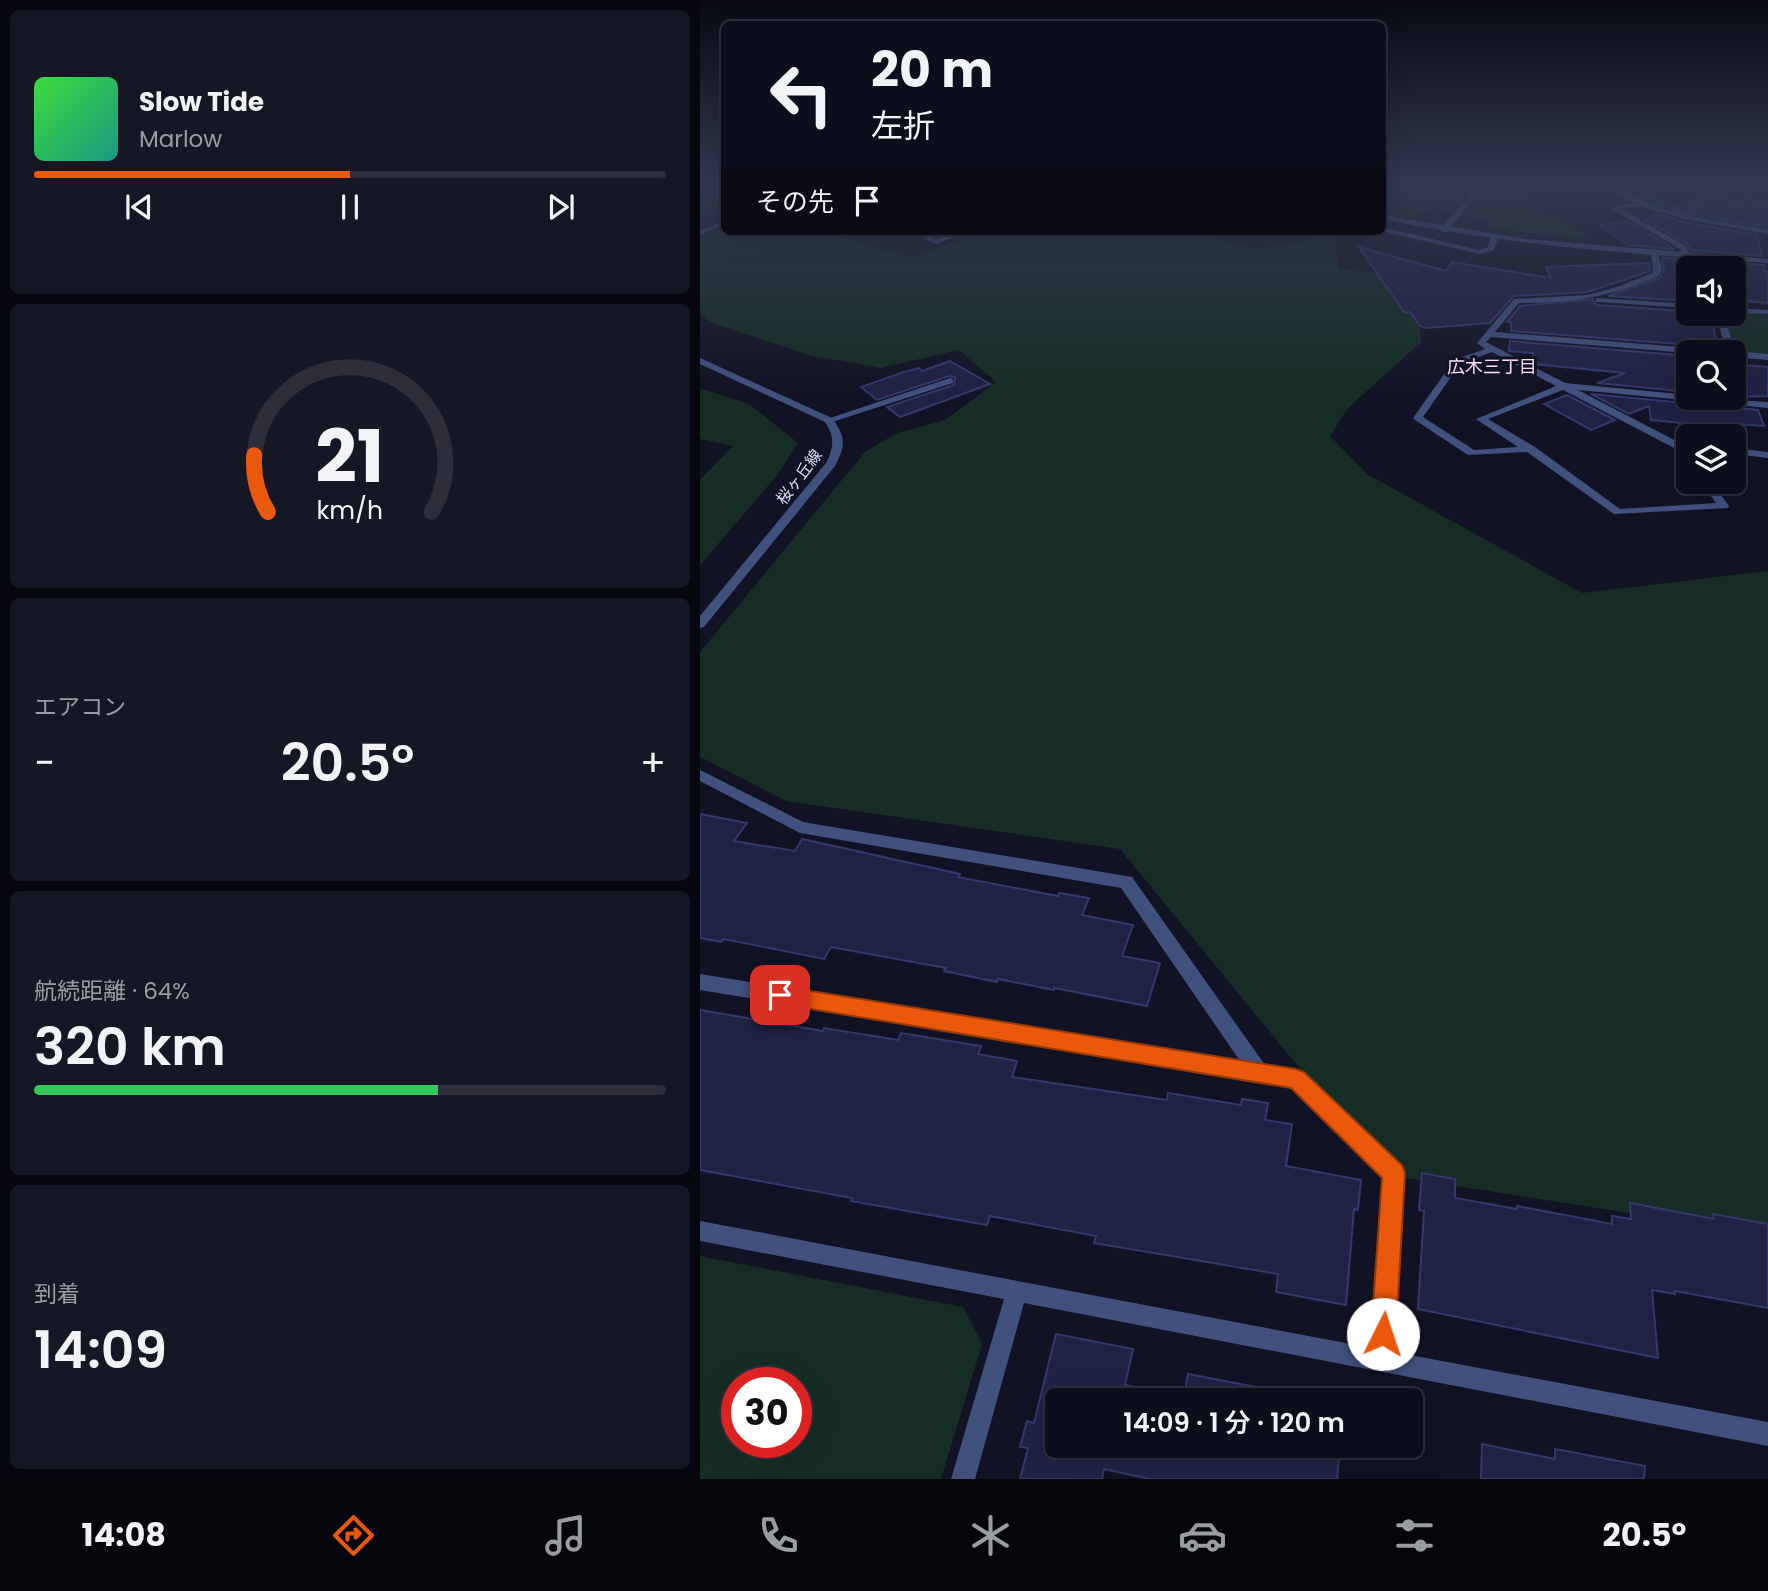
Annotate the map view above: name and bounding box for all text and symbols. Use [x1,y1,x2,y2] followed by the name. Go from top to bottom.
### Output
[871,36,993,104] text: 20 m
[756,49,847,140] icon: left
[139,84,264,120] text: Slow Tide
[871,103,935,148] text: 左折
[139,123,222,155] text: Marlow
[848,182,886,220] icon: arrive
[756,184,834,220] text: その先
[120,188,158,226] icon: previous
[331,188,369,226] icon: pause
[542,188,580,226] icon: next
[1676,256,1746,494] map controls
[1676,256,1746,326] button: sound
[1676,340,1746,410] button: search
[1447,354,1537,379] district label: 広木三丁目
[316,406,384,507] text: 21
[1676,424,1746,494] button: layers
[771,445,827,509] street label: 桜ヶ丘線
[317,492,383,527] text: km/h
[34,691,126,723] text: エアコン
[281,726,414,799] text: 20.5°
[34,736,55,789] text: −
[640,736,666,789] text: +
[750,965,810,1025] pin
[34,975,190,1007] text: 航続距離 · 64%
[761,976,799,1014] icon: arrive
[34,1010,226,1083] text: 320 km
[34,1278,80,1310] text: 到着
[1346,1297,1420,1371] position arrow
[34,1313,167,1386] text: 14:09
[721,1367,812,1458] speed limit sign: 30
[1123,1405,1345,1441] text: 14:09 · 1 分 · 120 m
[329,1511,378,1560] icon: directions
[541,1511,590,1560] icon: music
[754,1511,803,1560] icon: phone
[966,1511,1015,1560] icon: climate
[1178,1511,1227,1560] icon: car
[1390,1511,1439,1560] icon: filters
[82,1512,166,1557] text: 14:08
[1603,1512,1686,1557] text: 20.5°

